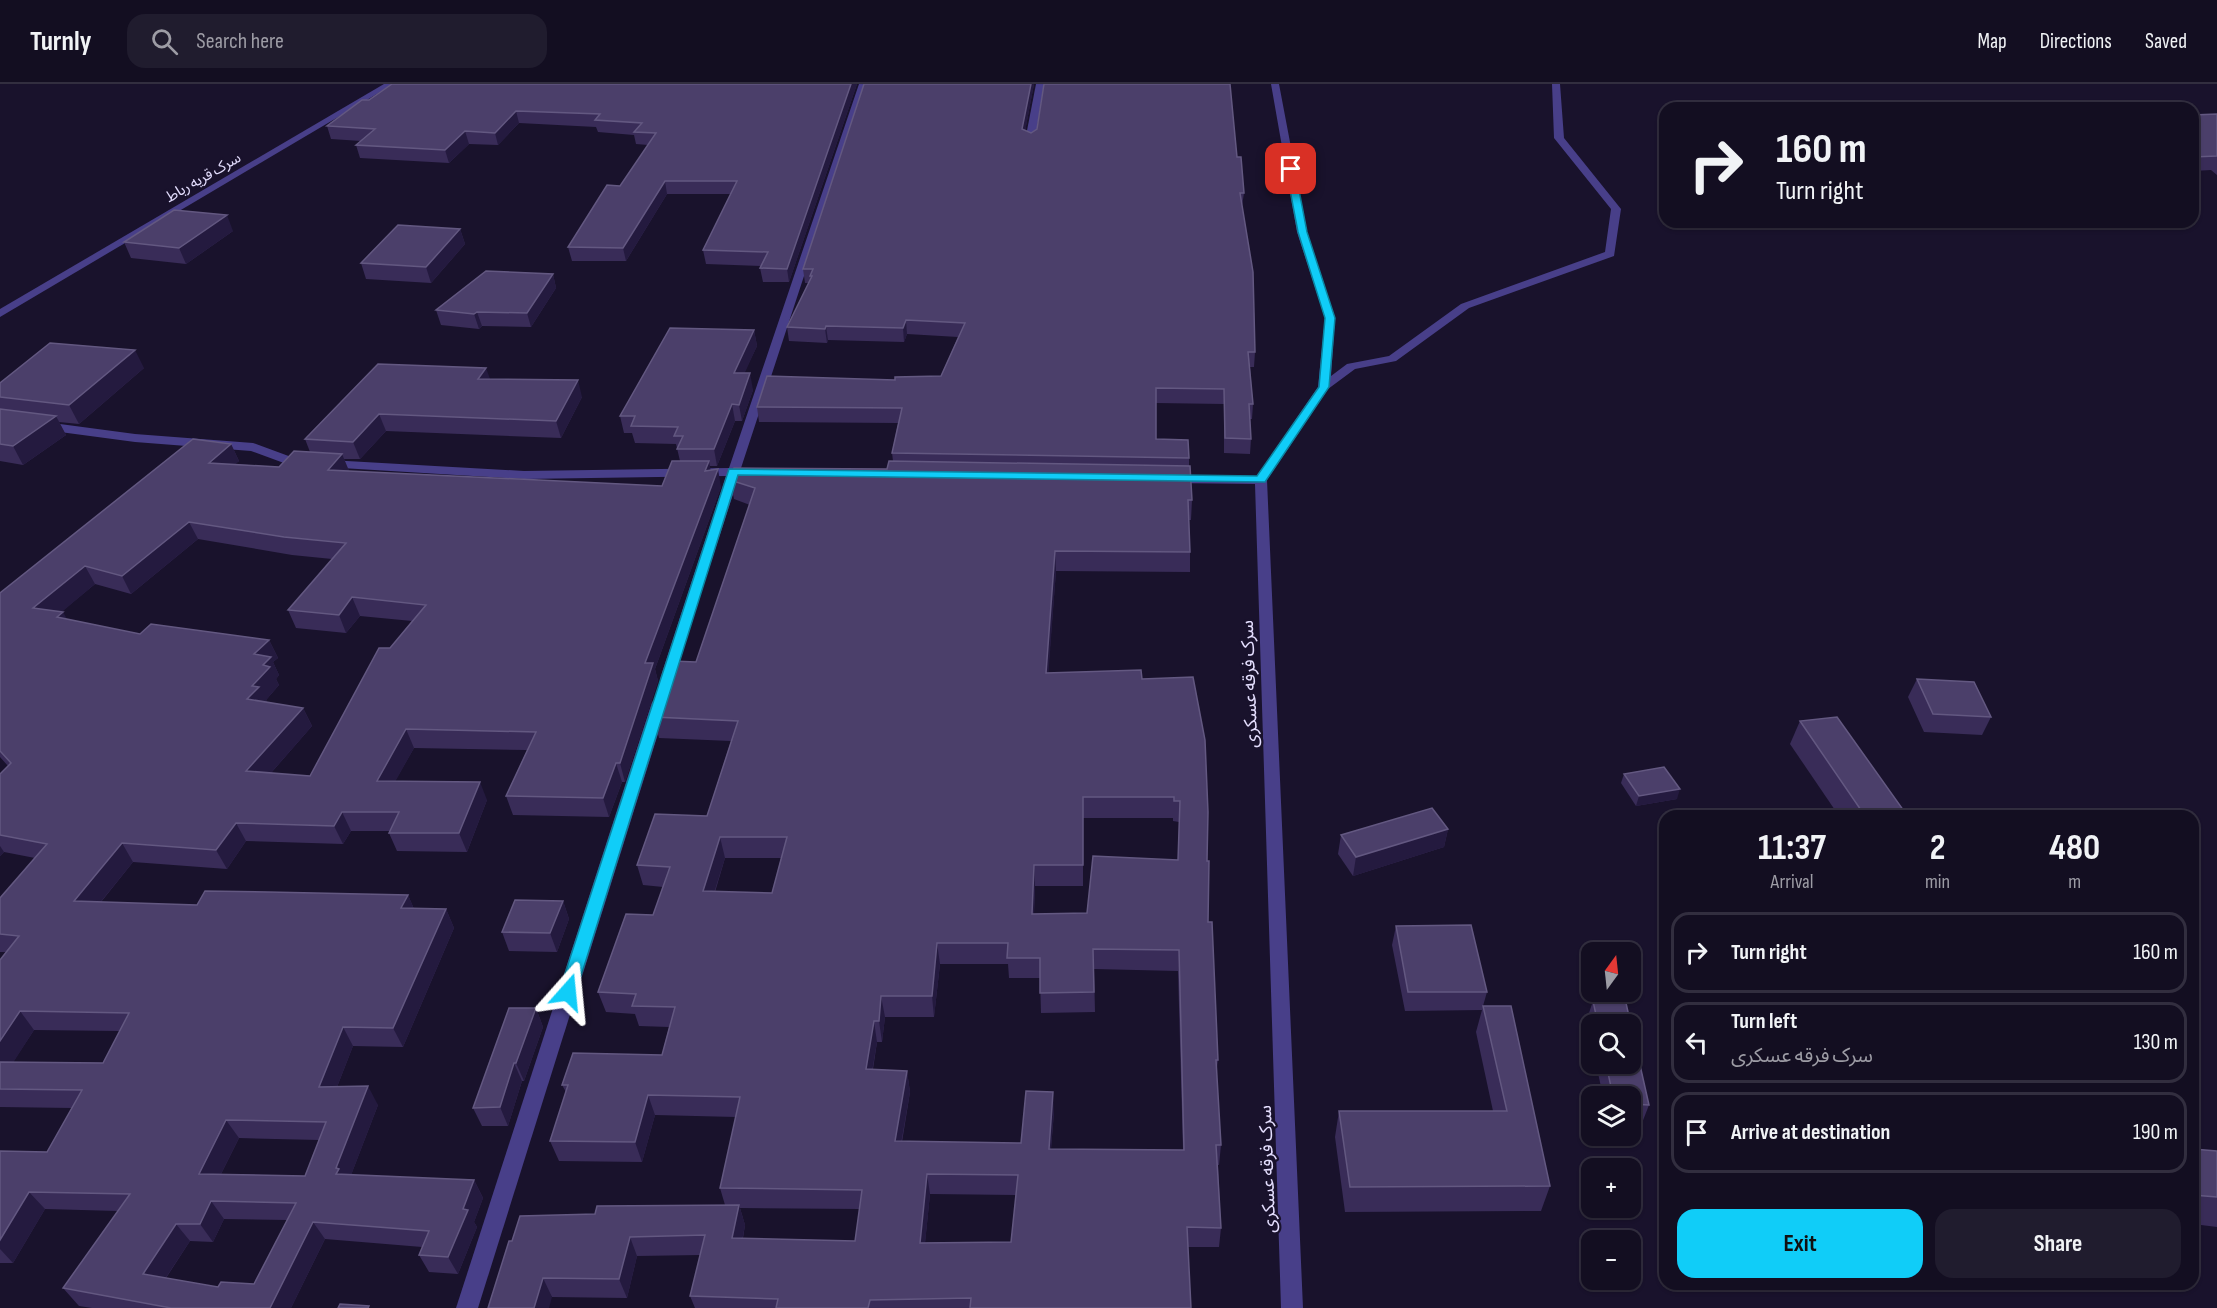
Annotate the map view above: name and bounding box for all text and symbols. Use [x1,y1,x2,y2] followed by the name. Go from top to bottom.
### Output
[127,14,547,68] search box
[30,25,91,58] text: Turnly
[148,25,181,58] icon: search
[196,28,284,55] text: Search here
[1977,29,2007,54] text: Map
[2040,29,2112,54] text: Directions
[2145,29,2187,54] text: Saved
[1776,124,1867,175] text: 160 m
[1677,126,1755,204] icon: right
[1265,143,1316,194] pin
[162,148,245,207] street label: سرک قریه رباط
[1274,152,1307,185] icon: arrive
[1776,175,1863,207] text: Turn right
[1237,620,1262,748] street label: سرک فرقه عسکری
[1758,827,1826,870] text: 11:37
[1930,827,1945,870] text: 2
[2049,827,2100,870] text: 480
[1771,870,1814,894] text: Arrival
[1925,870,1950,894] text: min
[2068,870,2081,894] text: m
[1680,936,1713,969] icon: right
[1731,939,1807,966] text: Turn right
[2133,939,2178,966] text: 160 m
[1581,942,1641,1002] north arrow
[1581,942,1641,1290] map controls
[536,960,600,1024] position arrow
[1731,1008,1797,1035] text: Turn left
[1581,1014,1641,1074] button: search
[1680,1026,1713,1059] icon: left
[2134,1029,2178,1056] text: 130 m
[1731,1044,1873,1068] text: سرک فرقه عسکری
[1581,1086,1641,1146] button: layers
[1255,1105,1280,1233] street label: سرک فرقه عسکری
[1680,1116,1713,1149] icon: arrive
[1731,1119,1890,1146] text: Arrive at destination
[2133,1119,2178,1146] text: 190 m
[1581,1158,1641,1218] button: +
[1677,1209,1923,1278] button: Exit
[1935,1209,2181,1278] button: Share
[1581,1230,1641,1290] button: −

